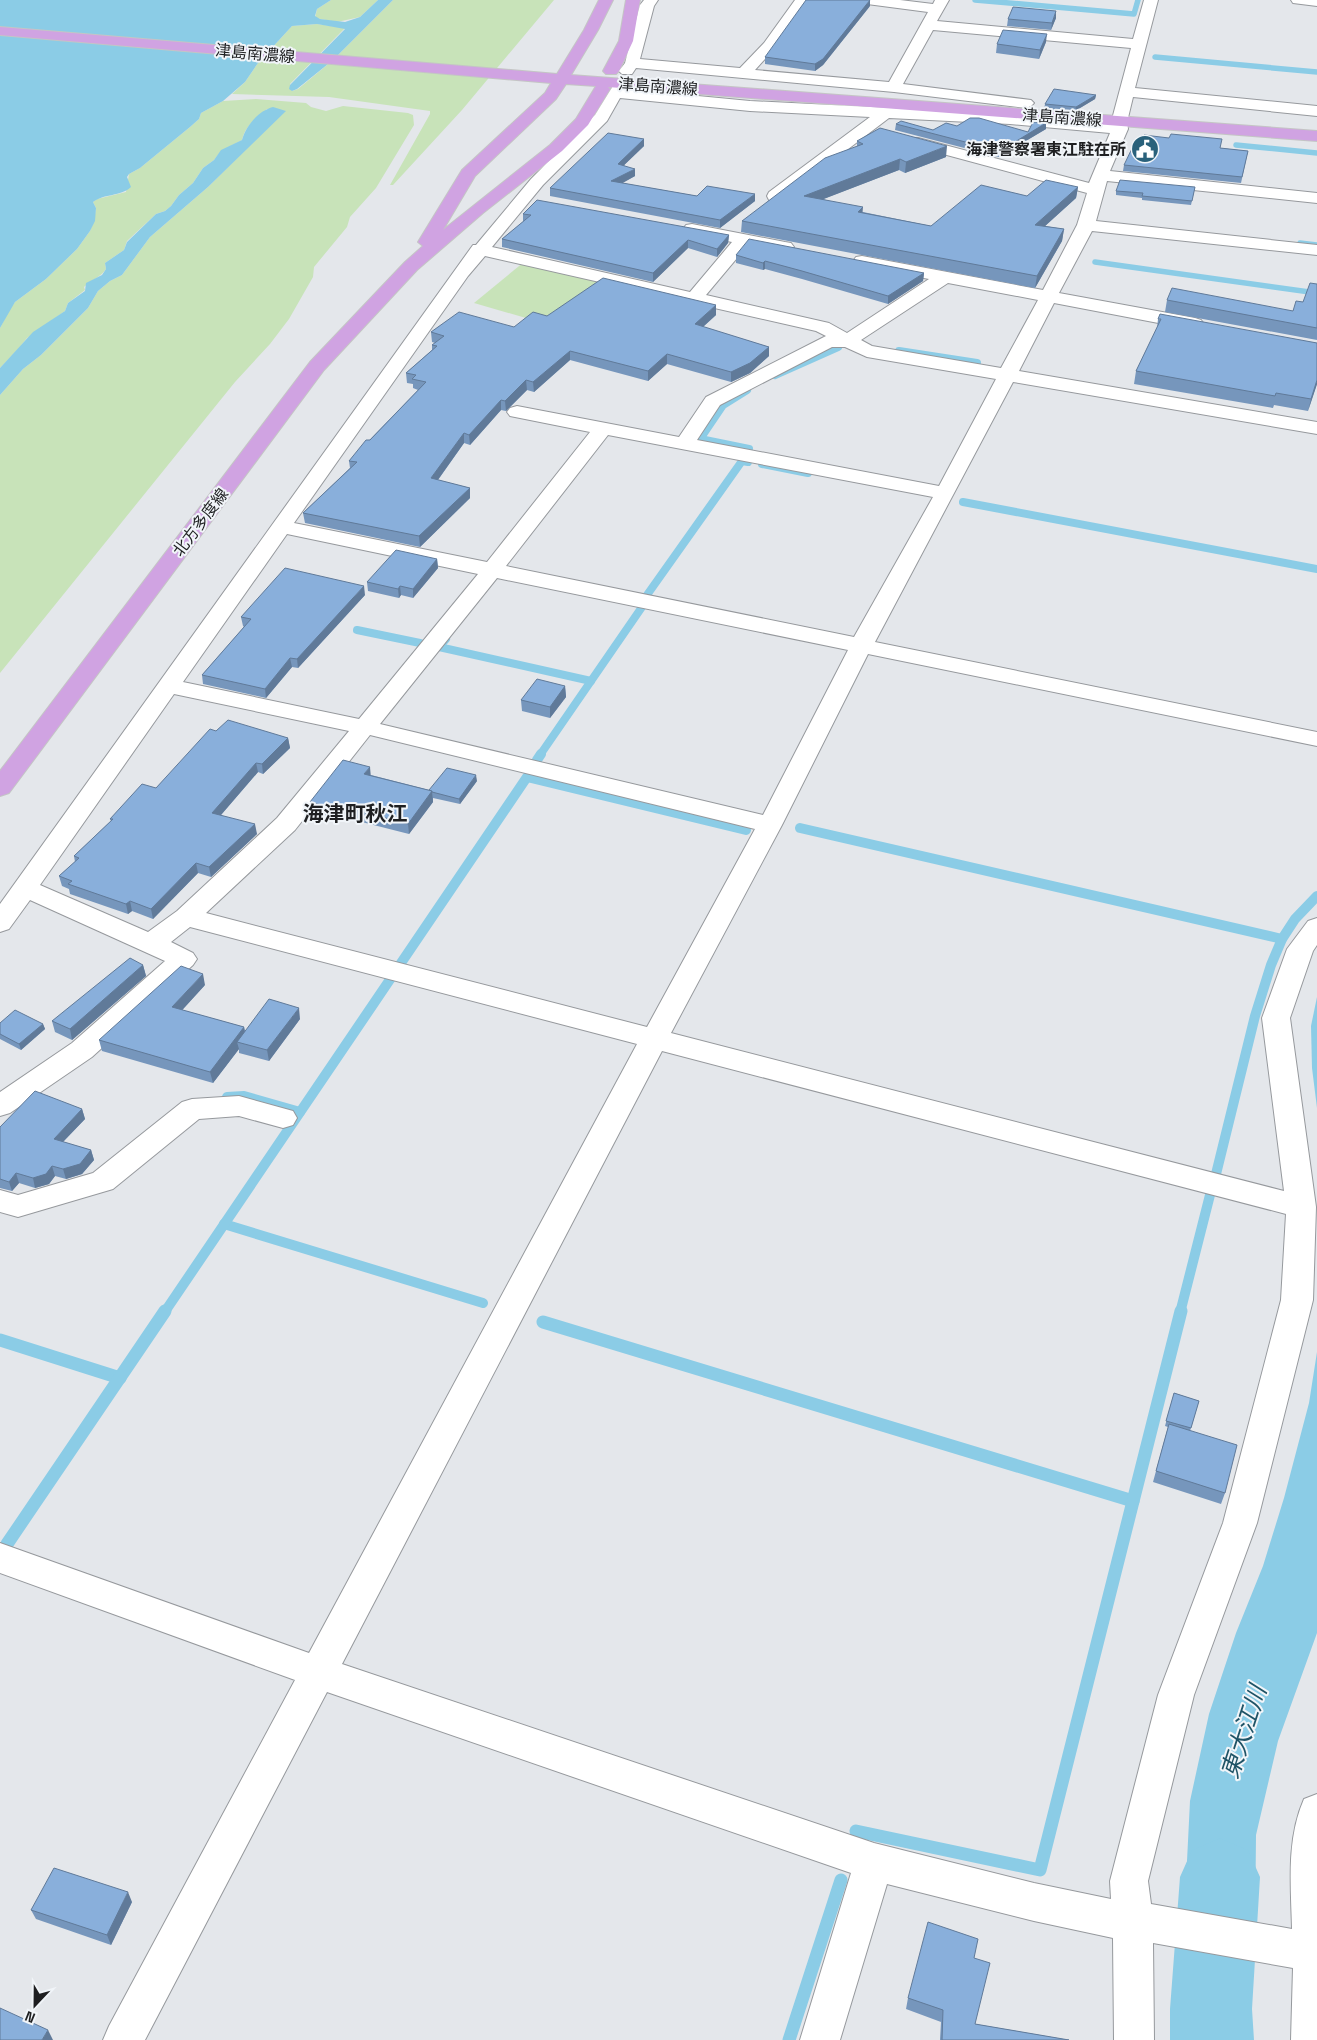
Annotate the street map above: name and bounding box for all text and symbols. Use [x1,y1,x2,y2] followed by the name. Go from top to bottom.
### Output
[214,40,296,67] street label: 津島南濃線
[617,73,699,100] street label: 津島南濃線
[1021,104,1103,131] street label: 津島南濃線
[1130,134,1160,164] public building icon: 海津警察署東江駐在所
[966,139,1126,160] place label: 海津警察署東江駐在所
[168,484,233,561] street label: 北方多度線
[303,800,408,827] district label: 海津町秋江
[1214,1679,1274,1782] water label: 東大江川
[10,1980,60,2030] north arrow
[22,2007,38,2027] text: N

